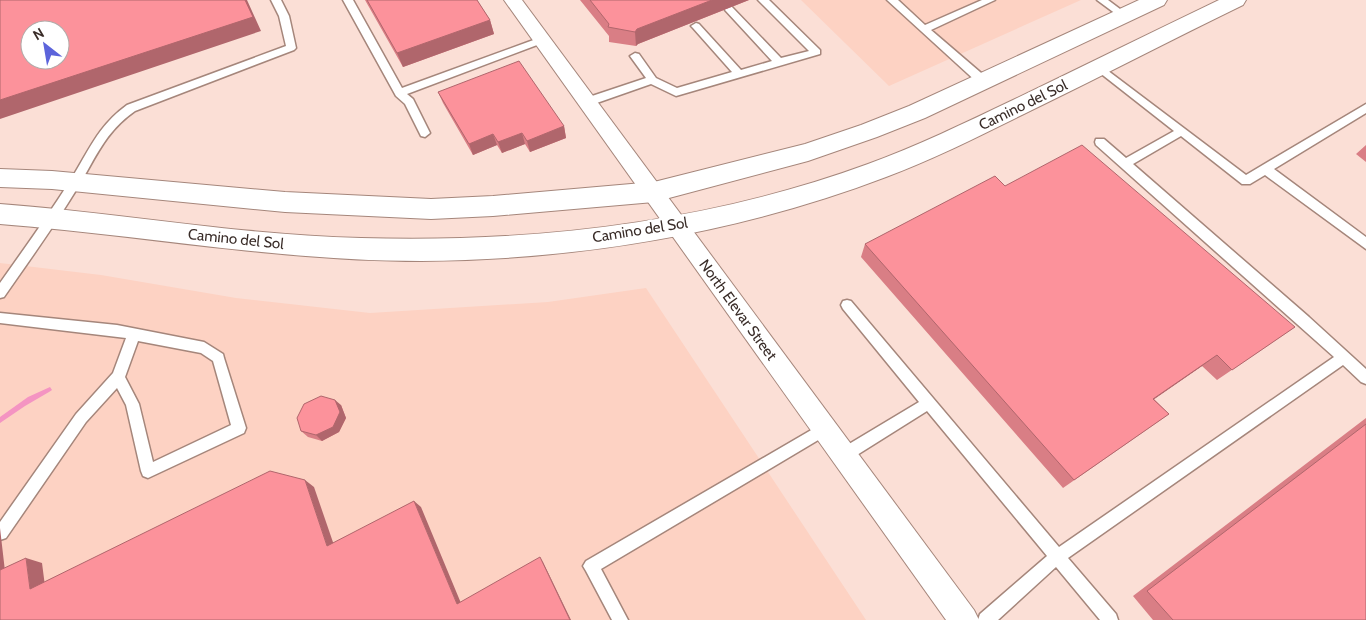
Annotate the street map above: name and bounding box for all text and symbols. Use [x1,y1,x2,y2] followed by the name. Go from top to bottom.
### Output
[20,20,70,70] north arrow
[29,24,47,44] text: N
[976,76,1071,134] street label: Camino del Sol
[591,214,689,246] street label: Camino del Sol
[187,225,285,253] street label: Camino del Sol
[695,256,781,364] street label: North Elevar Street

